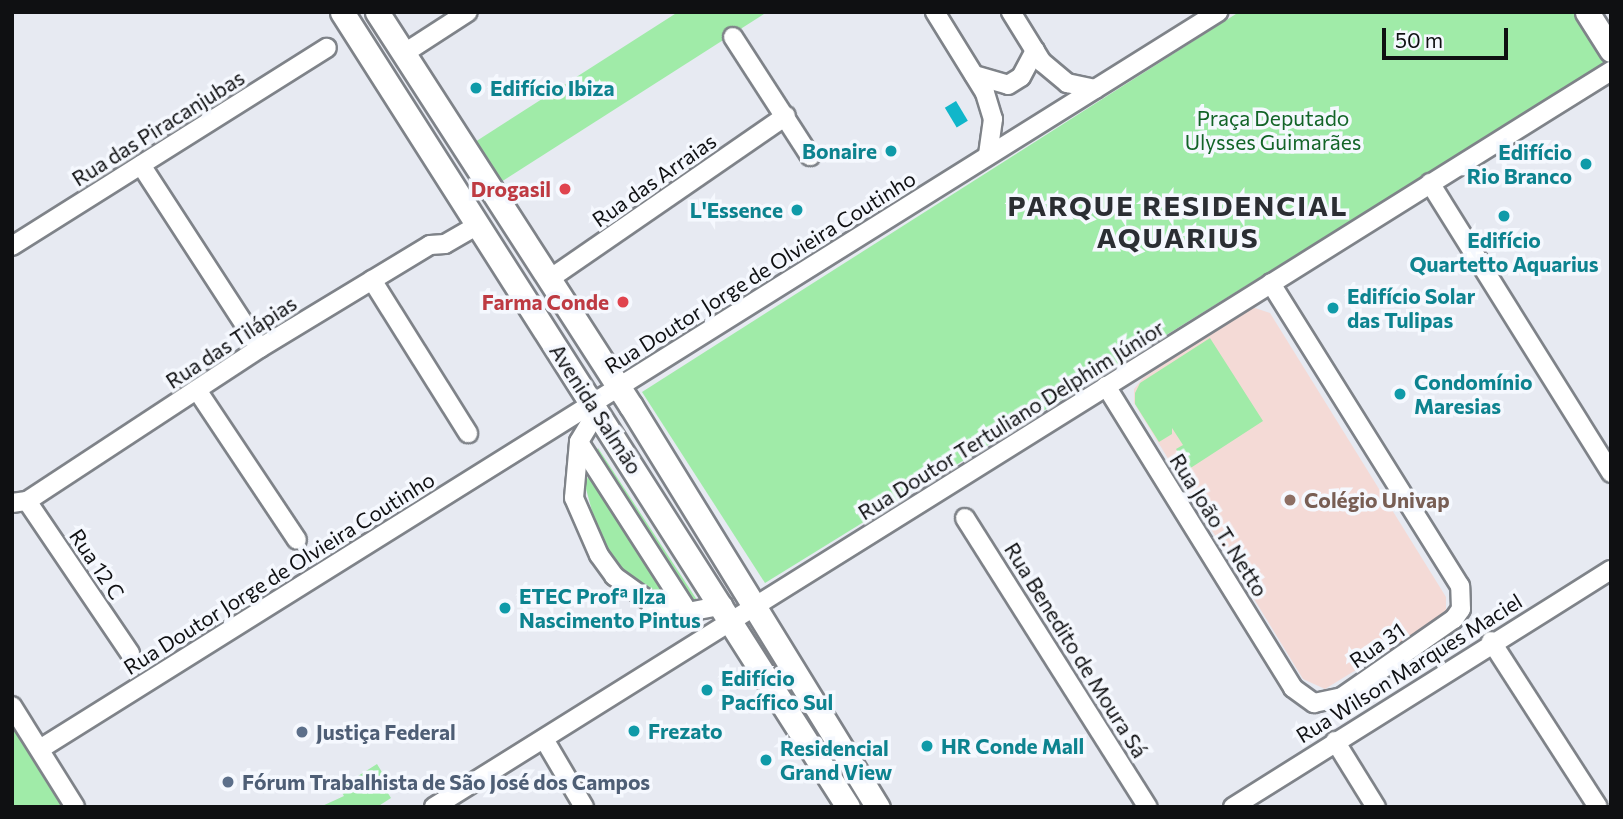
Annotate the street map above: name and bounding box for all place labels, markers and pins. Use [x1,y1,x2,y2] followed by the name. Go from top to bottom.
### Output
[490,75,614,101] place label: Edifício Ibiza
[468,80,484,96] marker: Edifício Ibiza
[802,138,877,164] place label: Bonaire
[1467,139,1572,189] place label: Edifício Rio Branco
[883,143,899,159] marker: Bonaire
[1578,156,1594,172] marker: Edifício Rio Branco
[471,176,551,202] place label: Drogasil
[557,181,573,197] marker: Drogasil
[690,197,783,223] place label: L'Essence
[789,202,805,218] marker: L'Essence
[1496,208,1512,224] marker: Edifício Quartetto Aquarius
[1409,227,1599,277] place label: Edifício Quartetto Aquarius
[1347,283,1475,333] place label: Edifício Solar das Tulipas
[482,289,609,315] place label: Farma Conde
[615,294,631,310] marker: Farma Conde
[1325,300,1341,316] marker: Edifício Solar das Tulipas
[1414,369,1533,419] place label: Condomínio Maresias
[1392,386,1408,402] marker: Condomínio Maresias
[1304,487,1450,513] place label: Colégio Univap
[1282,492,1298,508] marker: Colégio Univap
[519,583,701,633] place label: ETEC Profª Ilza Nascimento Pintus
[497,600,513,616] marker: ETEC Profª Ilza Nascimento Pintus
[721,665,833,715] place label: Edifício Pacífico Sul
[699,682,715,698] marker: Edifício Pacífico Sul
[648,718,723,744] place label: Frezato
[316,719,456,745] place label: Justiça Federal
[626,723,642,739] marker: Frezato
[294,724,310,740] marker: Justiça Federal
[941,733,1084,759] place label: HR Conde Mall
[780,735,892,785] place label: Residencial Grand View
[919,738,935,754] marker: HR Conde Mall
[758,752,774,768] marker: Residencial Grand View
[242,769,650,795] place label: Fórum Trabalhista de São José dos Campos
[220,774,236,790] marker: Fórum Trabalhista de São José dos Campos

